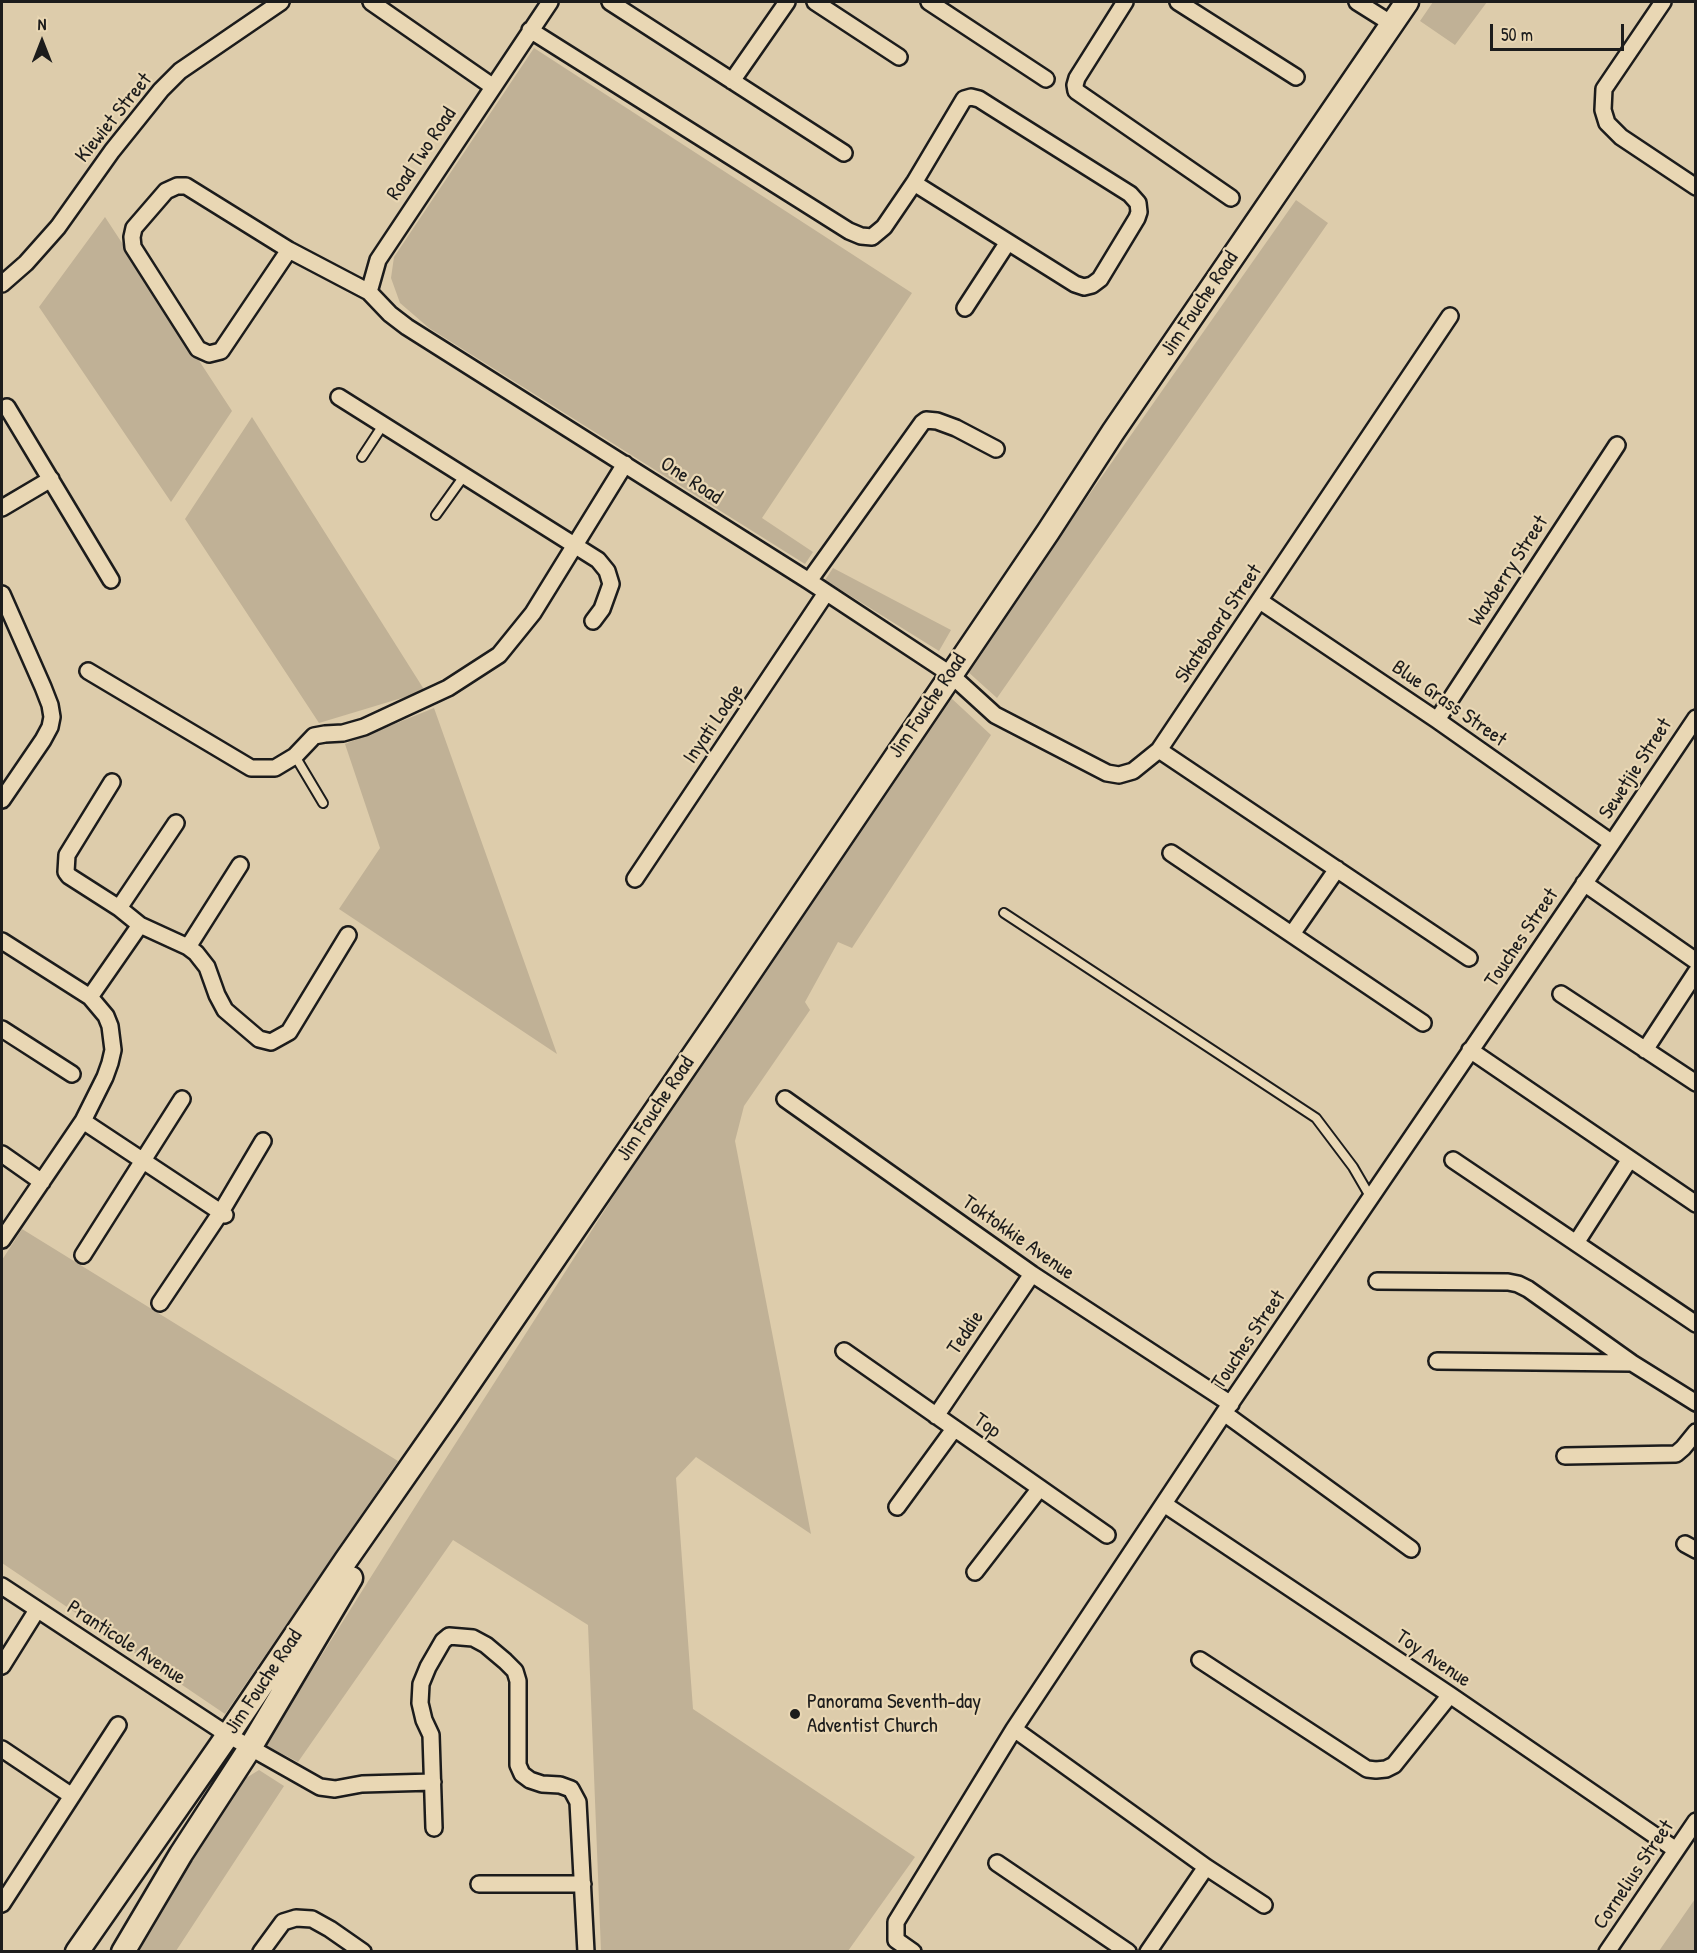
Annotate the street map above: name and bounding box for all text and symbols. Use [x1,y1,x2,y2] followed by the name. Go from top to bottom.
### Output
[12,12,72,72] north arrow
[1493,12,1626,50] scale bar
[38,13,46,35] text: N
[1501,22,1533,47] text: 50 m
[70,68,158,168] street label: Kiewiet Street
[382,103,462,205] street label: Road Two Road
[1156,247,1244,361] street label: Jim Fouche Road
[655,452,727,510] street label: One Road
[1464,511,1554,631] street label: Waxberry Street
[1170,560,1268,688] street label: Skateboard Street
[884,649,972,763] street label: Jim Fouche Road
[1387,655,1511,753] street label: Blue Grass Street
[678,679,750,769] street label: Inyati Lodge
[1594,714,1678,824] street label: Sewetjie Street
[1480,884,1564,992] street label: Touches Street
[612,1052,700,1166] street label: Jim Fouche Road
[957,1190,1079,1286] street label: Toktokkie Avenue
[1207,1286,1291,1394] street label: Touches Street
[942,1306,990,1360] street label: Teddie
[969,1408,1005,1444] street label: Top
[62,1595,190,1691] street label: Pranticole Avenue
[220,1625,308,1739] street label: Jim Fouche Road
[1391,1625,1475,1693] street label: Toy Avenue
[807,1689,981,1739] place label: Panorama Seventh-day Adventist Church
[788,1707,802,1721] marker: Panorama Seventh-day Adventist Church
[1588,1816,1680,1934] street label: Cornelius Street

